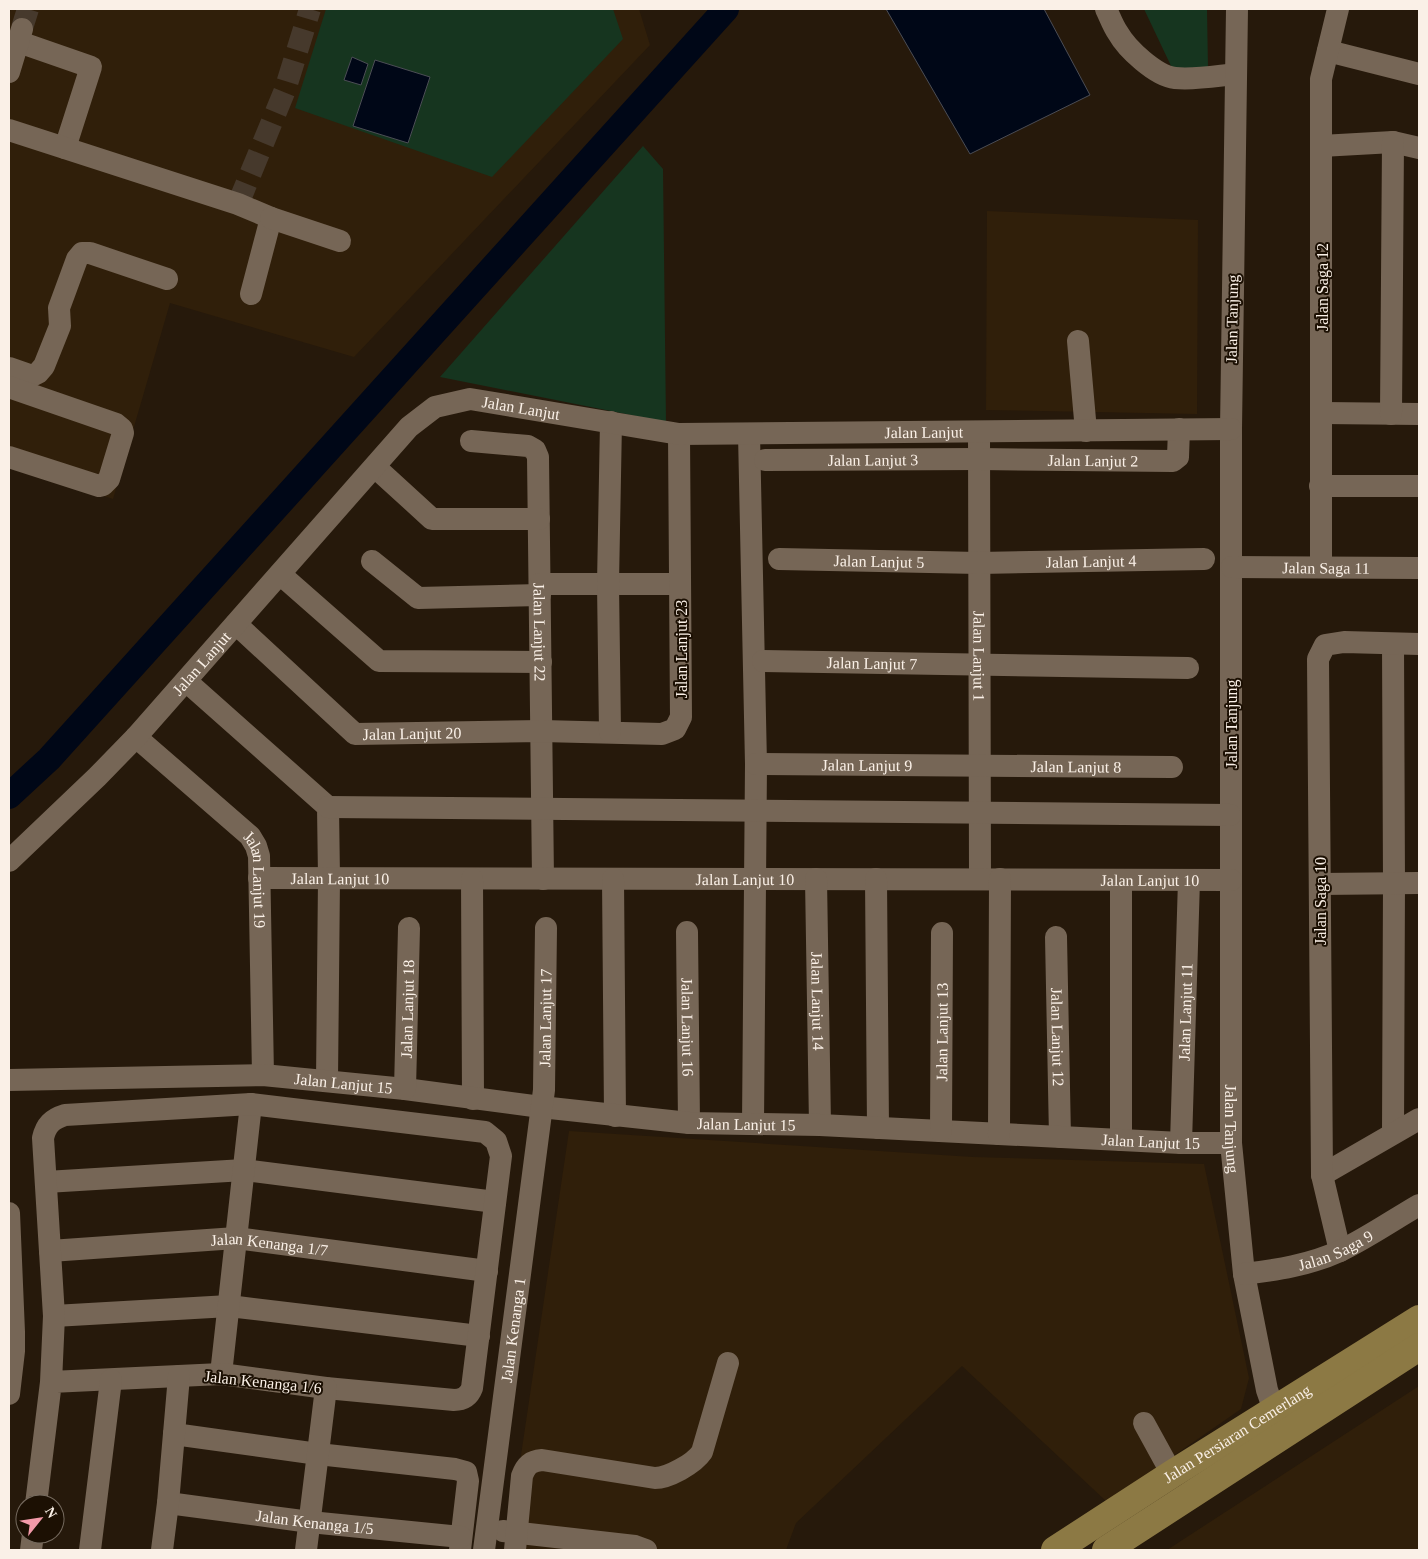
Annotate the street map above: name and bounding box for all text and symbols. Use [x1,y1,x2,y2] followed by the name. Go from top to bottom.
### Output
[1314,243,1332,331] street label: Jalan Saga 12
[1223,274,1242,364] street label: Jalan Tanjung
[481,393,562,423] street label: Jalan Lanjut
[884,423,964,441] street label: Jalan Lanjut
[828,451,918,469] street label: Jalan Lanjut 3
[1048,451,1138,470] street label: Jalan Lanjut 2
[833,552,924,571] street label: Jalan Lanjut 5
[1045,552,1136,570] street label: Jalan Lanjut 4
[1282,559,1370,577] street label: Jalan Saga 11
[531,583,549,682] street label: Jalan Lanjut 22
[673,600,691,698] street label: Jalan Lanjut 23
[970,611,988,701] street label: Jalan Lanjut 1
[169,628,234,698] street label: Jalan Lanjut
[826,654,917,673] street label: Jalan Lanjut 7
[1223,680,1241,768] street label: Jalan Tanjung
[362,724,461,742] street label: Jalan Lanjut 20
[822,756,912,774] street label: Jalan Lanjut 9
[1031,757,1121,776] street label: Jalan Lanjut 8
[241,827,269,928] street label: Jalan Lanjut 19
[1312,857,1330,945] street label: Jalan Saga 10
[291,870,389,888] street label: Jalan Lanjut 10
[696,870,794,889] street label: Jalan Lanjut 10
[1101,871,1199,889] street label: Jalan Lanjut 10
[809,952,827,1050] street label: Jalan Lanjut 14
[397,959,417,1059] street label: Jalan Lanjut 18
[1175,963,1195,1061] street label: Jalan Lanjut 11
[536,968,555,1067] street label: Jalan Lanjut 17
[679,978,697,1076] street label: Jalan Lanjut 16
[933,983,951,1081] street label: Jalan Lanjut 13
[1049,987,1067,1086] street label: Jalan Lanjut 12
[294,1070,394,1096] street label: Jalan Lanjut 15
[1222,1085,1242,1174] street label: Jalan Tanjung
[697,1115,796,1134] street label: Jalan Lanjut 15
[1101,1131,1200,1152] street label: Jalan Lanjut 15
[1296,1226,1376,1273] street label: Jalan Saga 9
[210,1229,329,1259] street label: Jalan Kenanga 1/7
[497,1276,528,1383] street label: Jalan Kenanga 1
[203,1367,323,1398] street label: Jalan Kenanga 1/6
[1160,1381,1314,1486] street label: Jalan Persiaran Cemerlang
[15,1494,65,1544] north arrow
[42,1505,60,1521] text: N
[255,1506,374,1537] street label: Jalan Kenanga 1/5

